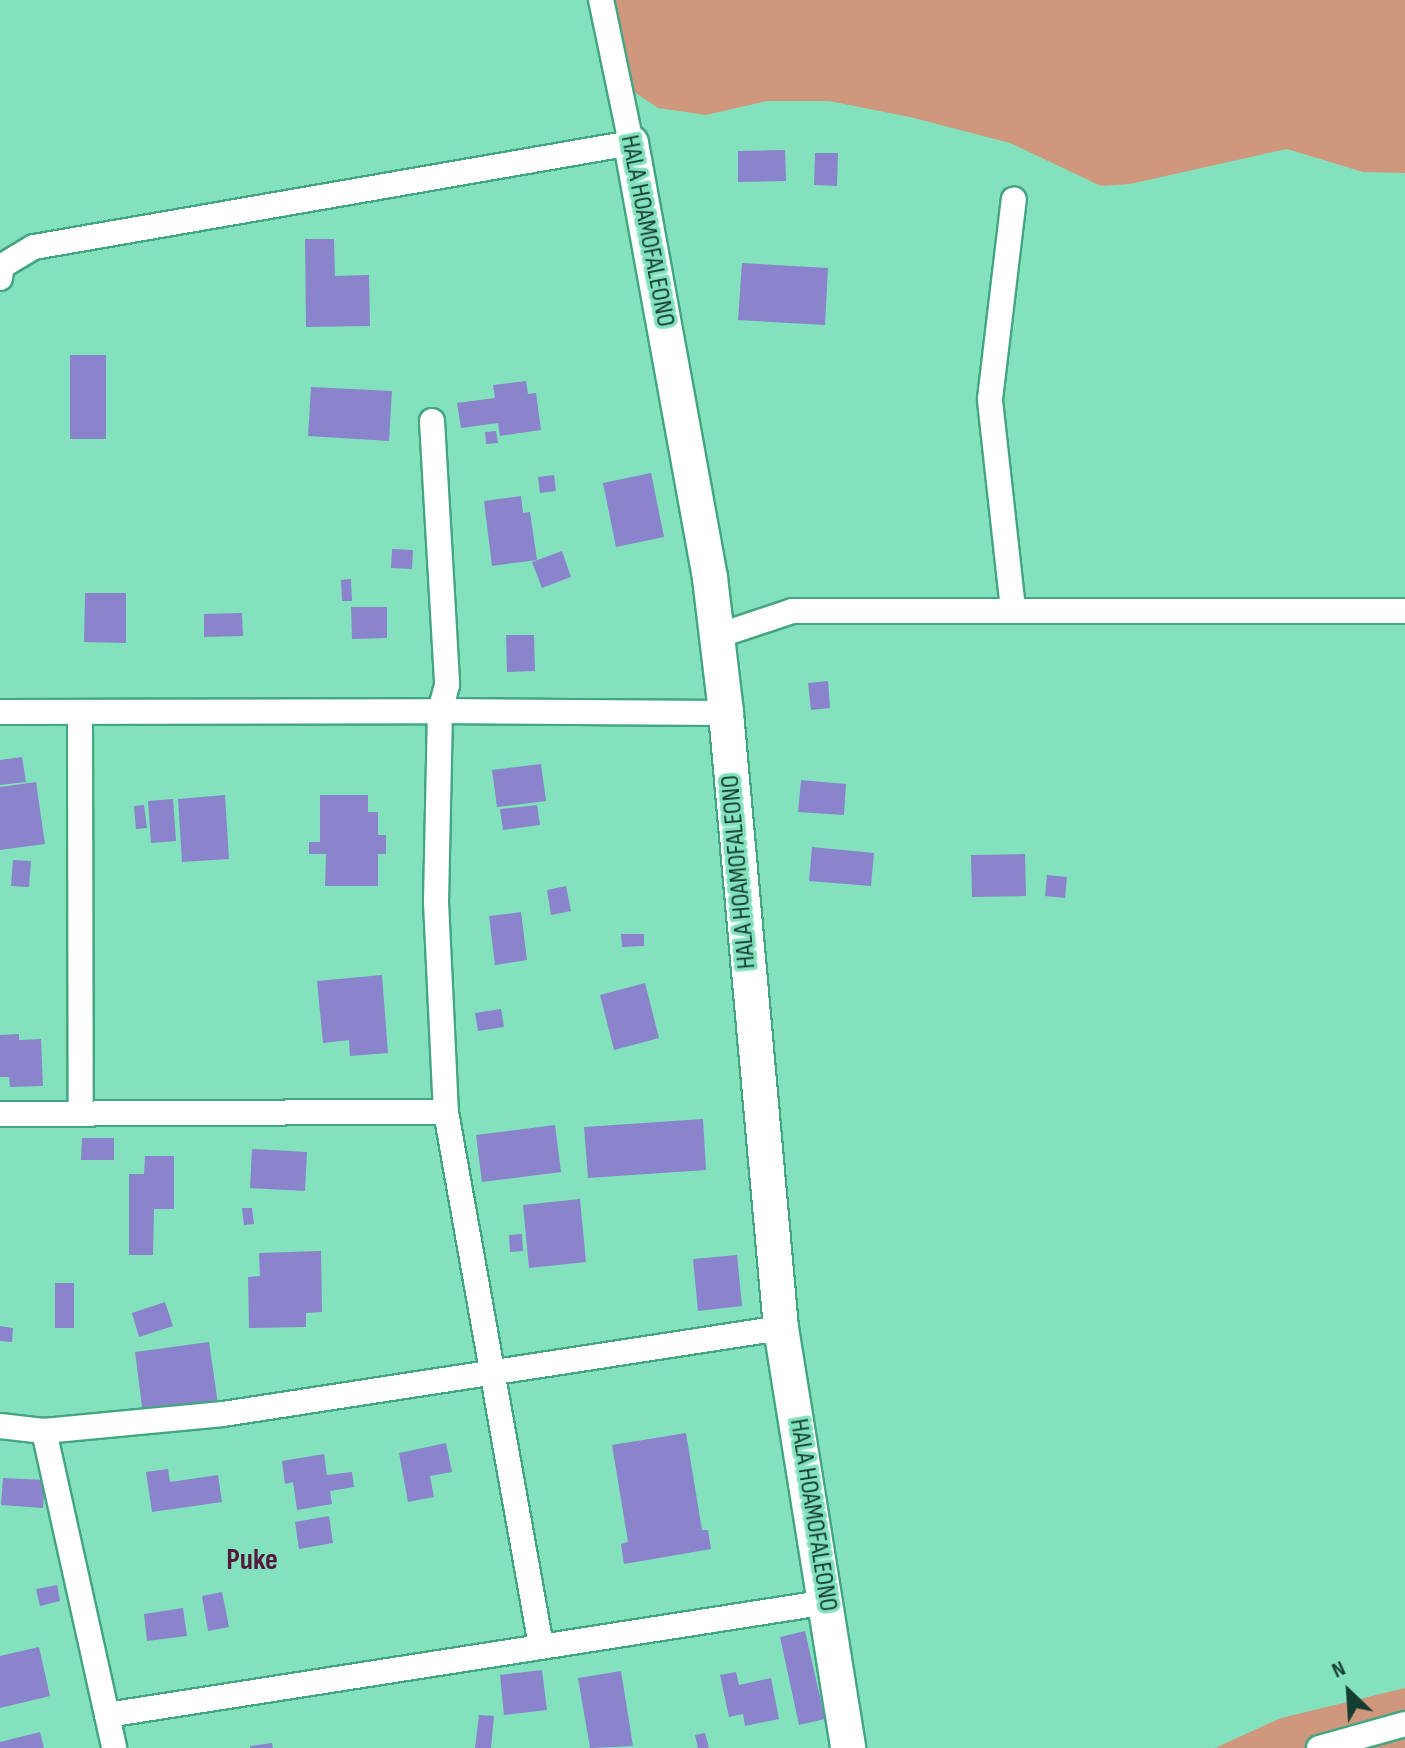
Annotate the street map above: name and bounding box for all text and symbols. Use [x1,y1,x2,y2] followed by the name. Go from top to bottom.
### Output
[613,133,681,329] street label: HALA HOAMOFALEONO
[715,774,763,970] street label: HALA HOAMOFALEONO
[782,1417,844,1613] street label: HALA HOAMOFALEONO
[226,1542,278,1578] district label: Puke
[1309,1652,1389,1732] north arrow
[1328,1655,1350,1685] text: N

